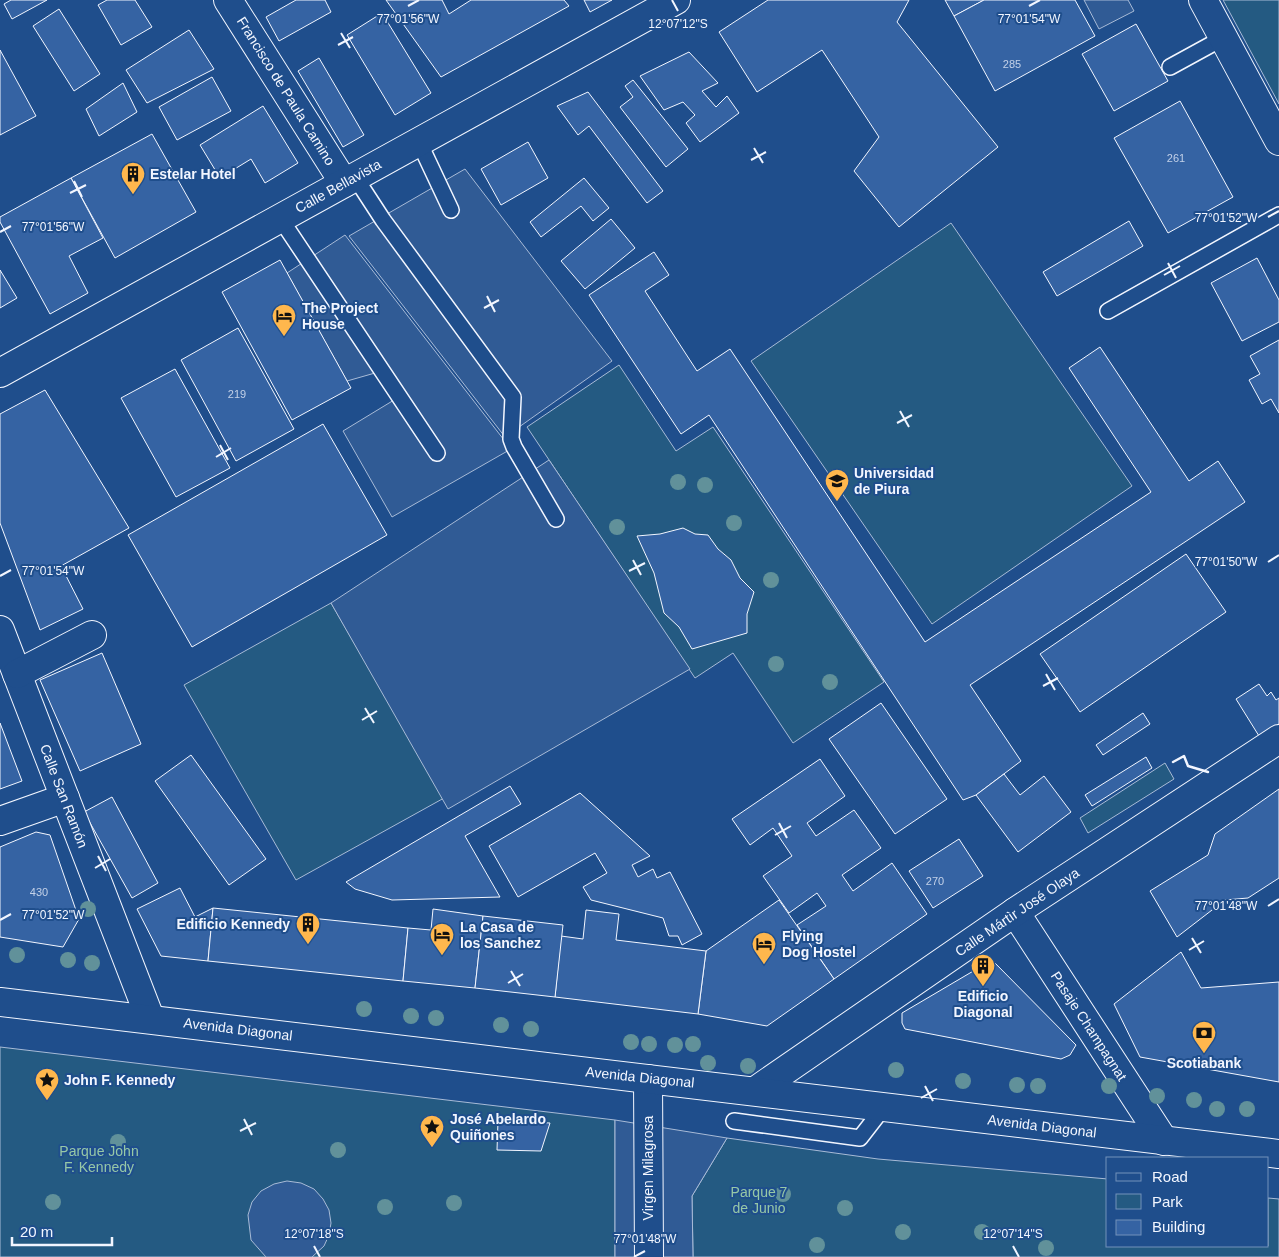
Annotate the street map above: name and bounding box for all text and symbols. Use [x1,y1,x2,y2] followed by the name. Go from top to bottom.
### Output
[377,12,440,26] text: 77°01'56"W
[998,12,1061,26] text: 77°01'54"W
[234,14,338,168] street label: Francisco de Paula Camino
[648,17,708,31] text: 12°07'12"S
[1003,58,1021,70] house number: 285
[1167,152,1185,164] house number: 261
[292,156,384,216] street label: Calle Bellavista
[120,161,146,195] building icon: Estelar Hotel
[150,166,236,182] place label: Estelar Hotel
[1195,211,1258,225] text: 77°01'52"W
[22,220,85,234] text: 77°01'56"W
[302,300,379,332] place label: The Project House
[271,303,297,337] hotel icon: The Project House
[228,388,246,400] house number: 219
[854,465,934,497] place label: Universidad de Piura
[824,468,850,502] school or university icon: Universidad de Piura
[1195,555,1258,569] text: 77°01'50"W
[22,564,85,578] text: 77°01'54"W
[37,742,91,850] street label: Calle San Ramón
[952,864,1082,960] street label: Calle Mártìr José Olaya
[926,875,944,887] house number: 270
[30,886,48,898] house number: 430
[1195,899,1258,913] text: 77°01'48"W
[22,908,85,922] text: 77°01'52"W
[295,911,321,945] building icon: Edificio Kennedy
[176,916,290,932] place label: Edificio Kennedy
[460,919,541,951] place label: La Casa de los Sanchez
[429,922,455,956] hotel icon: La Casa de los Sanchez
[782,928,856,960] place label: Flying Dog Hostel
[751,931,777,965] hotel icon: Flying Dog Hostel
[970,953,996,987] building icon: Edificio Diagonal
[1048,968,1130,1084] street label: Pasaje Champagnat
[953,988,1013,1020] place label: Edificio Diagonal
[183,1014,293,1044] street label: Avenida Diagonal
[1191,1020,1217,1054] bank icon: Scotiabank
[1167,1055,1242,1071] place label: Scotiabank
[585,1063,695,1091] street label: Avenida Diagonal
[34,1067,60,1101] place icon: John F. Kennedy
[64,1072,175,1088] place label: John F. Kennedy
[450,1111,546,1143] place label: José Abelardo Quiñones
[987,1111,1097,1141] street label: Avenida Diagonal
[419,1114,445,1148] place icon: José Abelardo Quiñones
[640,1115,656,1220] street label: Virgen Milagrosa
[59,1143,139,1175] park label: Parque John F. Kennedy
[1106,1157,1269,1247] legend
[1152,1168,1188,1185] text: Road
[731,1184,788,1216] park label: Parque 7 de Junio
[1152,1193,1183,1210] text: Park
[12,1214,112,1246] scale bar
[1152,1218,1205,1235] text: Building
[20,1223,53,1240] text: 20 m
[284,1227,344,1241] text: 12°07'18"S
[983,1227,1043,1241] text: 12°07'14"S
[614,1232,677,1246] text: 77°01'48"W

